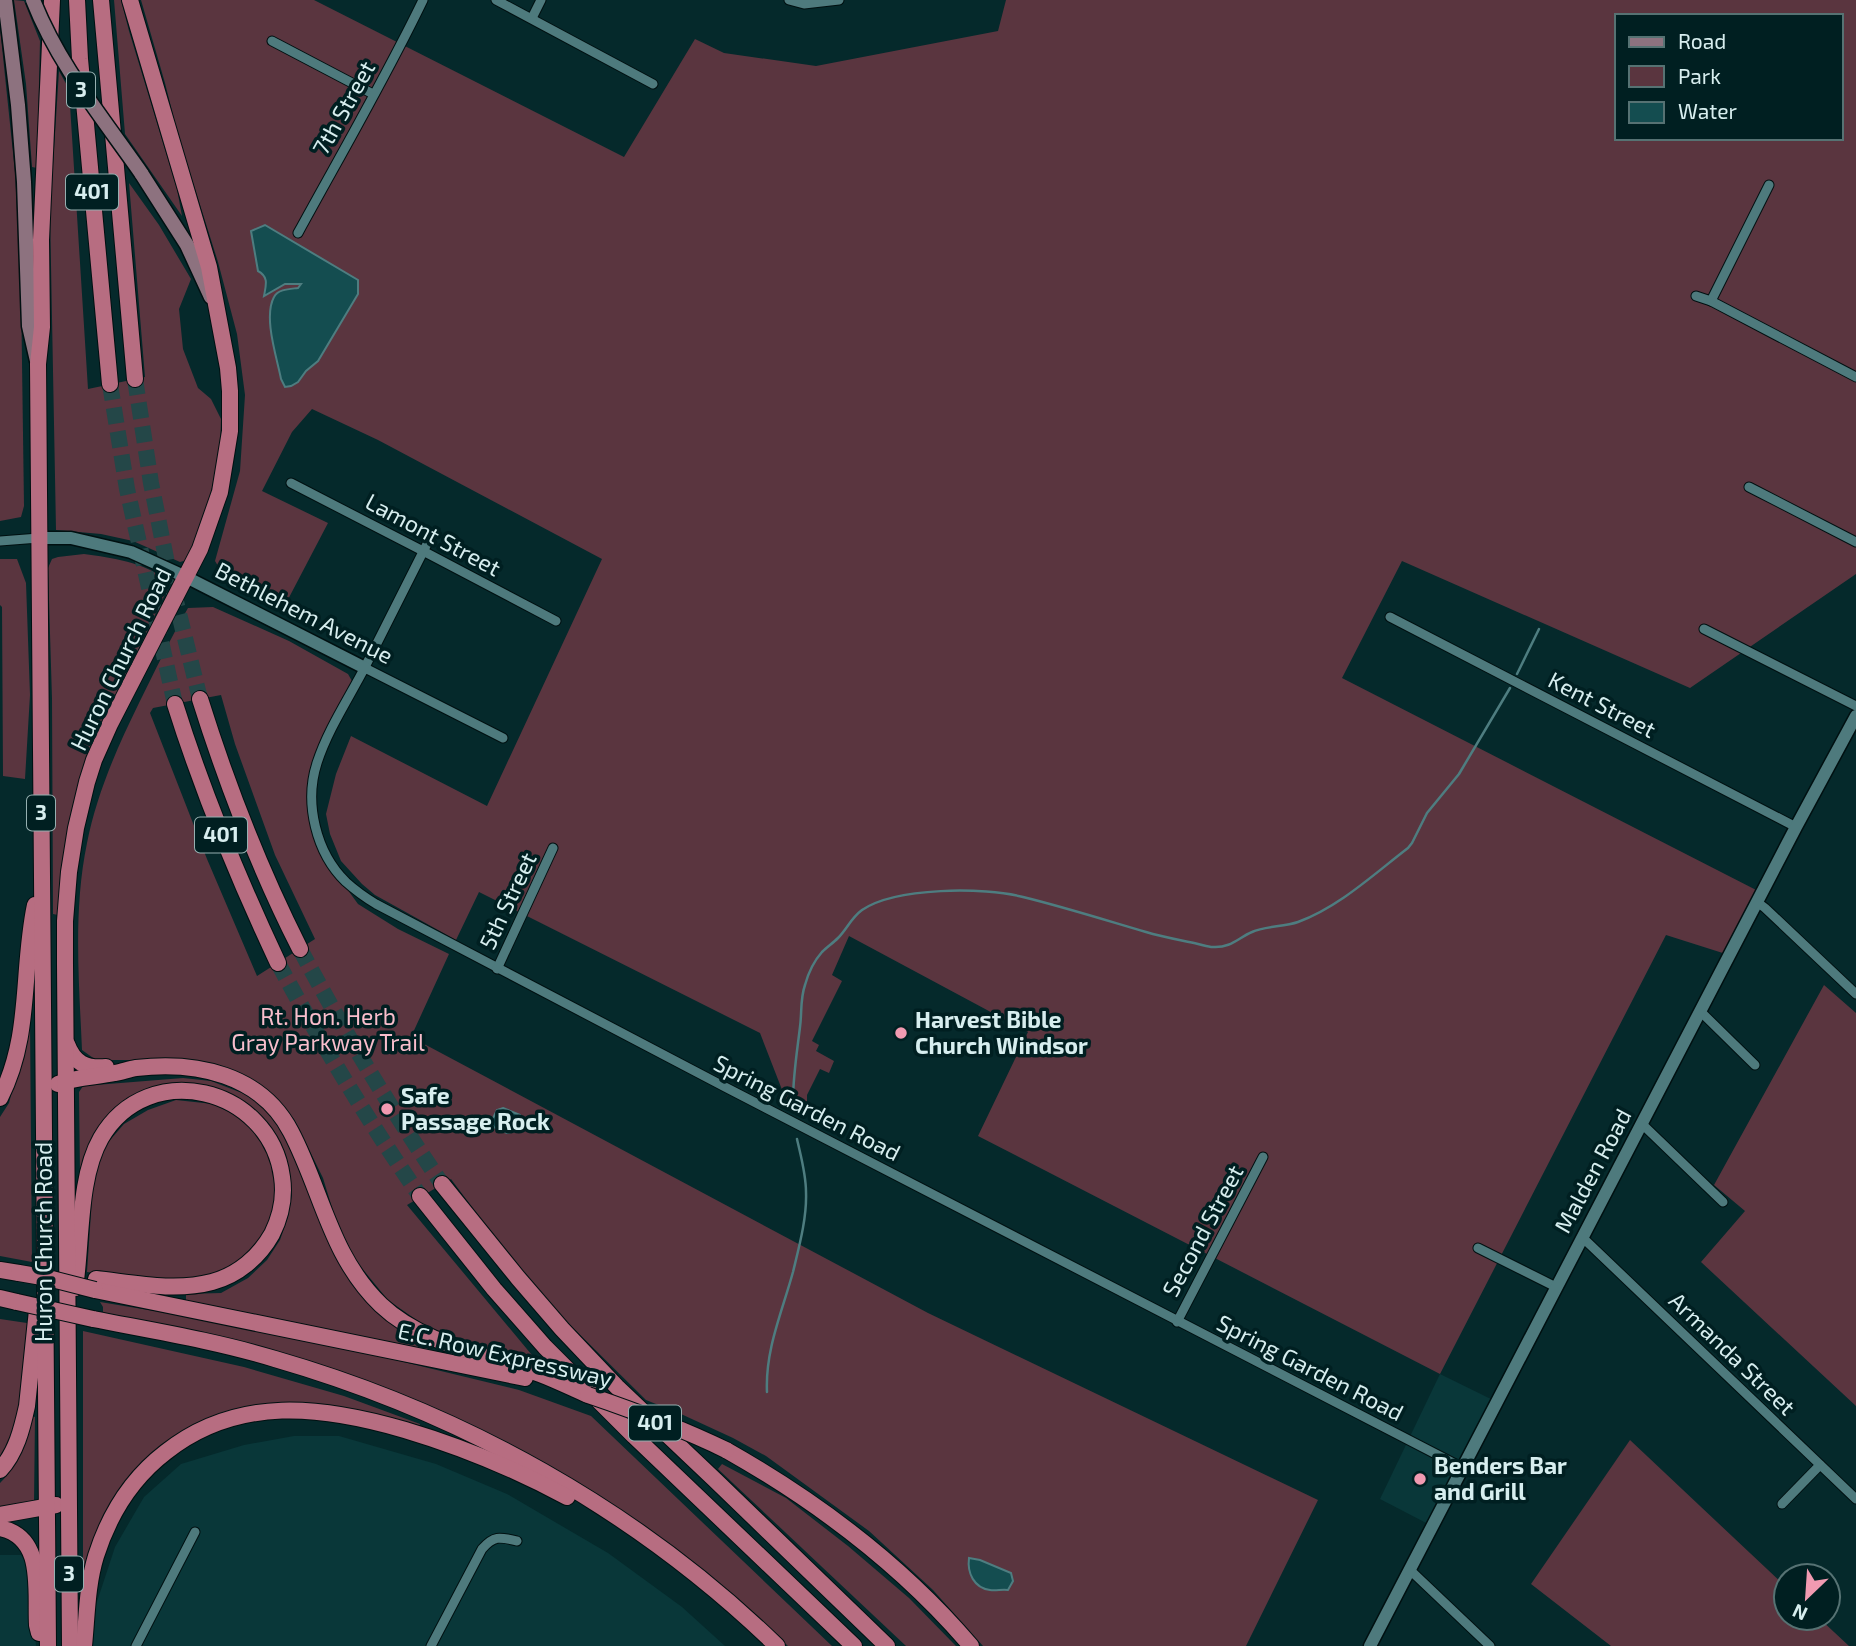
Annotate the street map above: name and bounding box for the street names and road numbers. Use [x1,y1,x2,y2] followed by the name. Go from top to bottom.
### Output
[306,56,380,159] street label: 7th Street
[67,72,95,108] road number: 3
[66,174,118,210] road number: 401
[361,487,506,582] street label: Lamont Street
[211,555,398,669] street label: Bethlehem Avenue
[64,562,177,755] street label: Huron Church Road
[1544,665,1661,743] street label: Kent Street
[27,796,55,830] road number: 3
[195,818,247,852] road number: 401
[473,848,542,953] street label: 5th Street
[710,1048,905,1166] street label: Spring Garden Road
[1548,1104,1637,1237] street label: Malden Road
[29,1142,57,1342] street label: Huron Church Road
[1156,1160,1249,1301] street label: Second Street
[1664,1286,1802,1421] street label: Armanda Street
[1213,1308,1408,1426] street label: Spring Garden Road
[395,1316,615,1392] street label: E.C. Row Expressway
[629,1406,681,1440] road number: 401
[55,1556,83,1592] road number: 3

